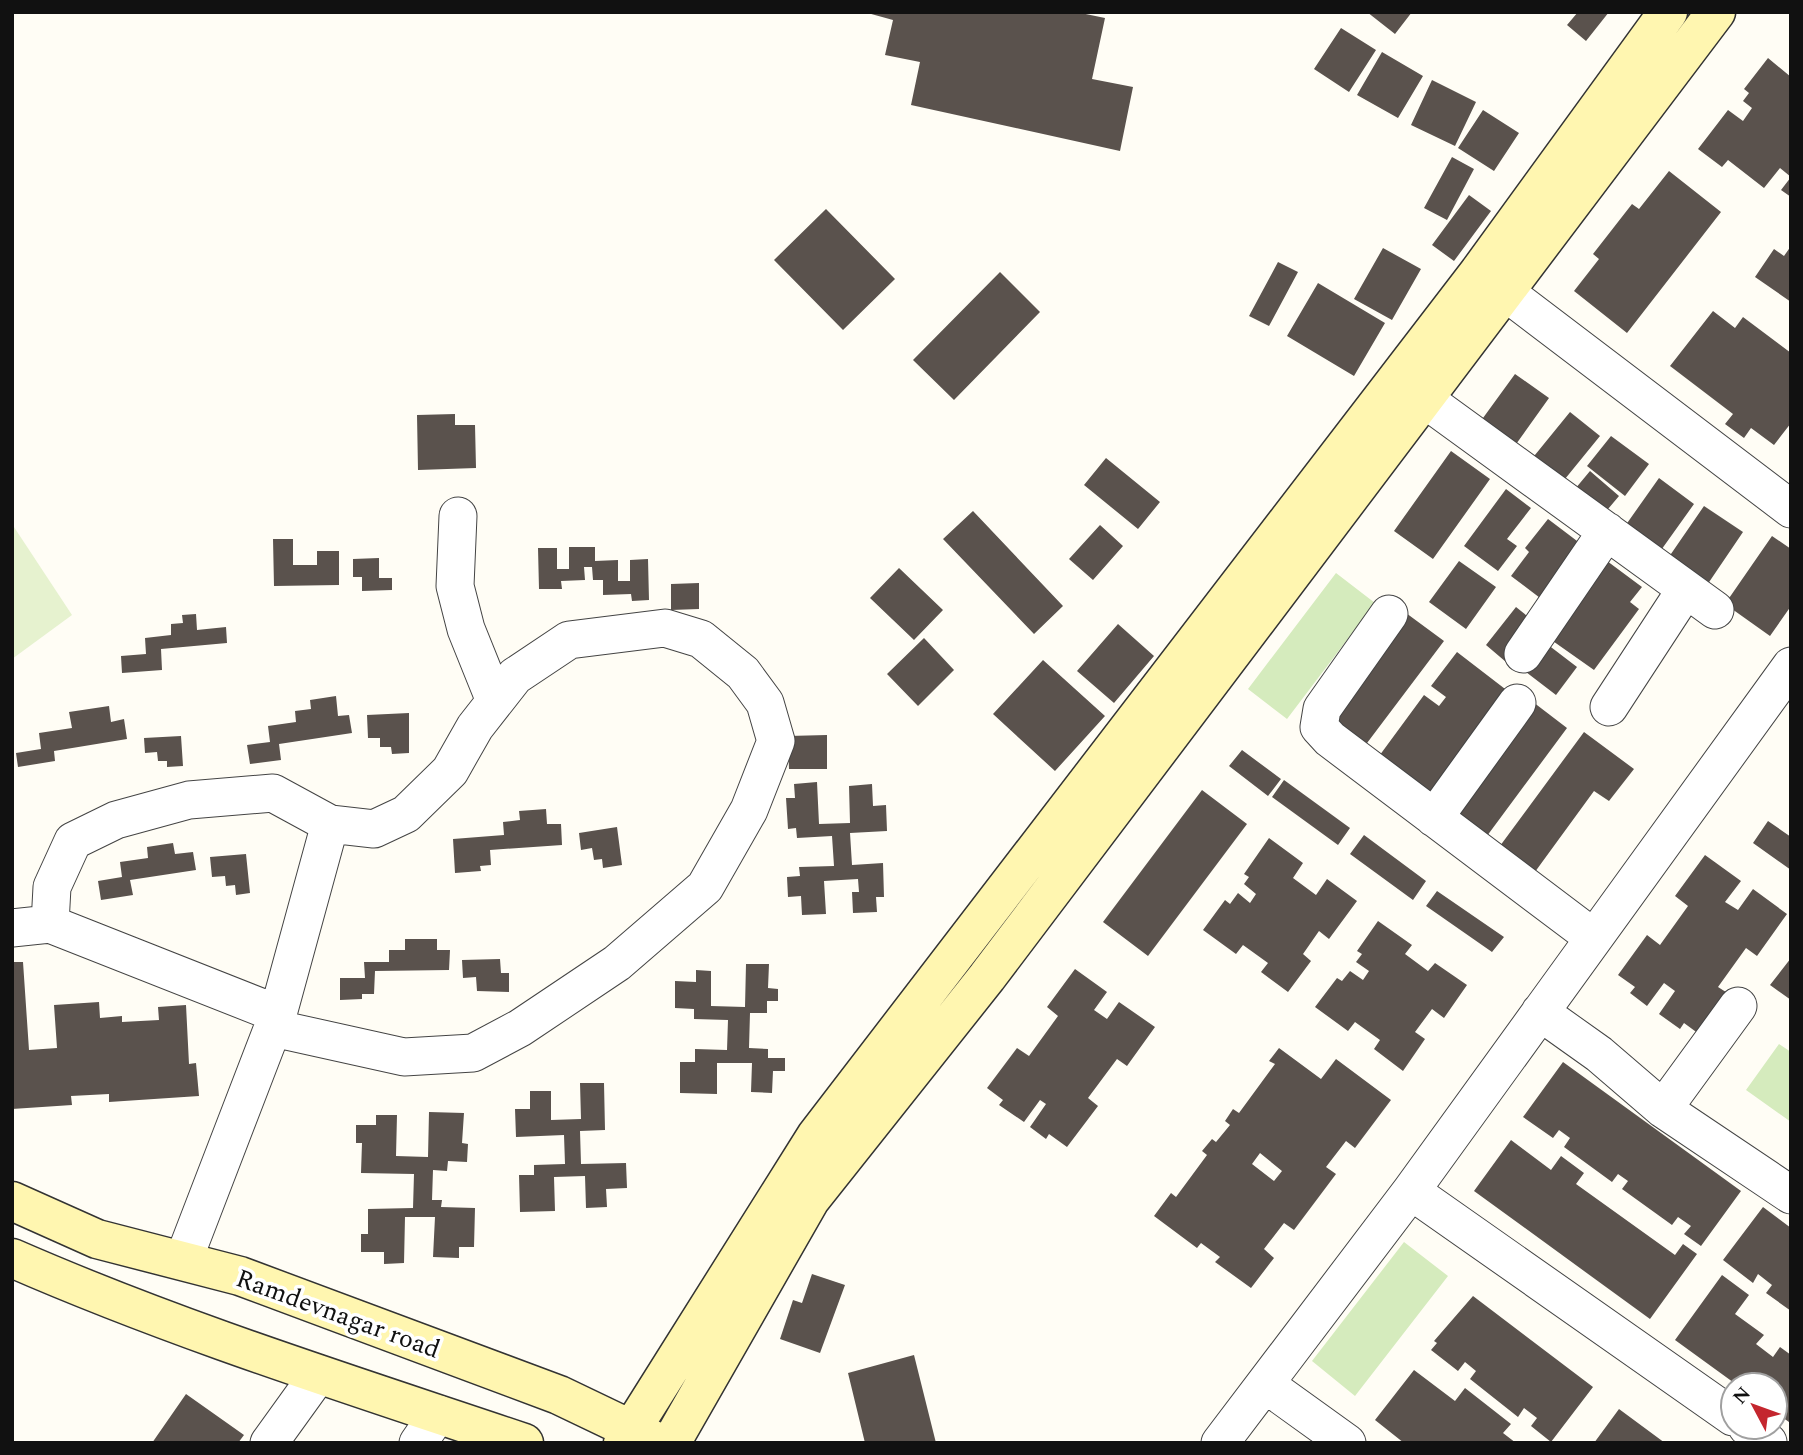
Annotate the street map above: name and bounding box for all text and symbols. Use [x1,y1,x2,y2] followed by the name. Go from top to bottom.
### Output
[230,1258,446,1370] street label: Ramdevnagar road
[1719,1371,1789,1441] north arrow
[1726,1380,1758,1411] text: N

